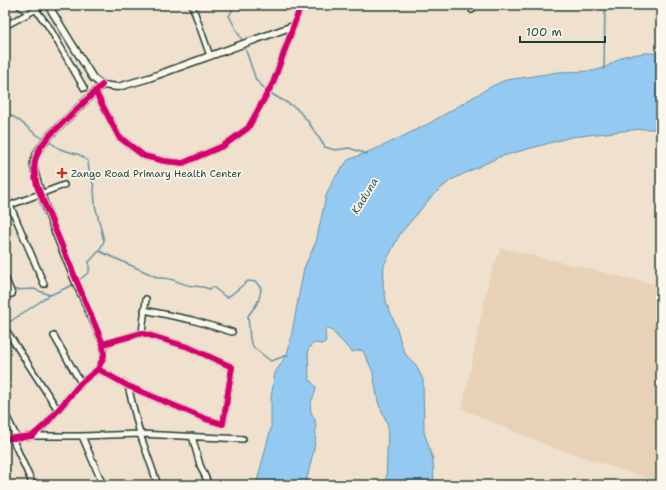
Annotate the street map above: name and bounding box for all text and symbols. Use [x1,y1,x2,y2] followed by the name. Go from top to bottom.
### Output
[520,18,605,44] scale bar
[526,24,562,40] text: 100 m
[56,167,68,179] marker: Zango Road Primary Health Center
[71,167,242,180] place label: Zango Road Primary Health Center
[348,175,382,217] water label: Kaduna

